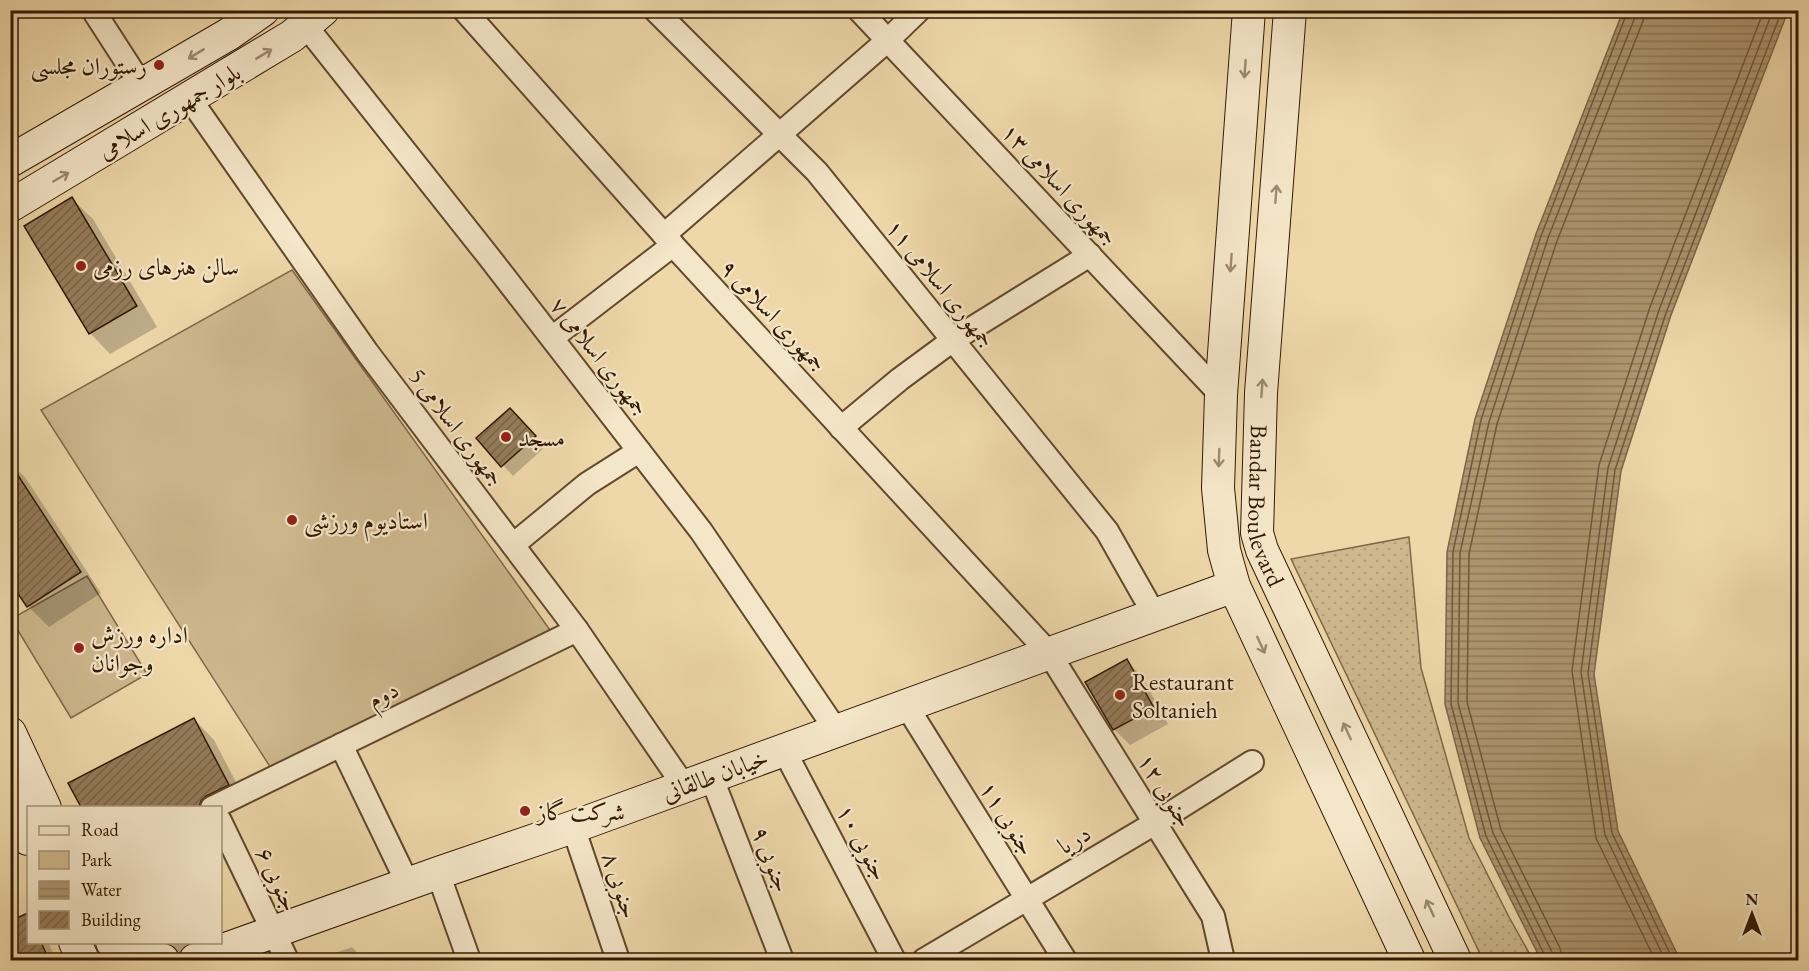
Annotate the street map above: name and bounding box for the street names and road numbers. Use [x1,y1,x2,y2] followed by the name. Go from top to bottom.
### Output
[92,56,246,166] street label: بلوار جمهوری اسلامی
[995,116,1125,252] street label: جمهوری اسلامی ۱۳
[880,212,1002,354] street label: جمهوری اسلامی ۱۱
[714,252,834,378] street label: جمهوری اسلامی ۹
[544,290,656,422] street label: جمهوری اسلامی ۷
[402,362,512,492] street label: جمهوری اسلامی 5
[1241,424,1293,592] street label: Bandar Boulevard
[362,673,406,720] street label: دوم
[657,741,773,809] street label: خیابان طالقانی
[1129,747,1201,834] street label: ۱۲ جنوبی
[971,775,1043,862] street label: ۱۱ جنوبی
[828,798,896,887] street label: ۱۰ جنوبی
[1052,817,1096,861] street label: دریا
[743,822,799,897] street label: ۹ جنوبی
[248,841,306,917] street label: ۶ جنوبی
[594,848,646,923] street label: ۸ جنوبی

